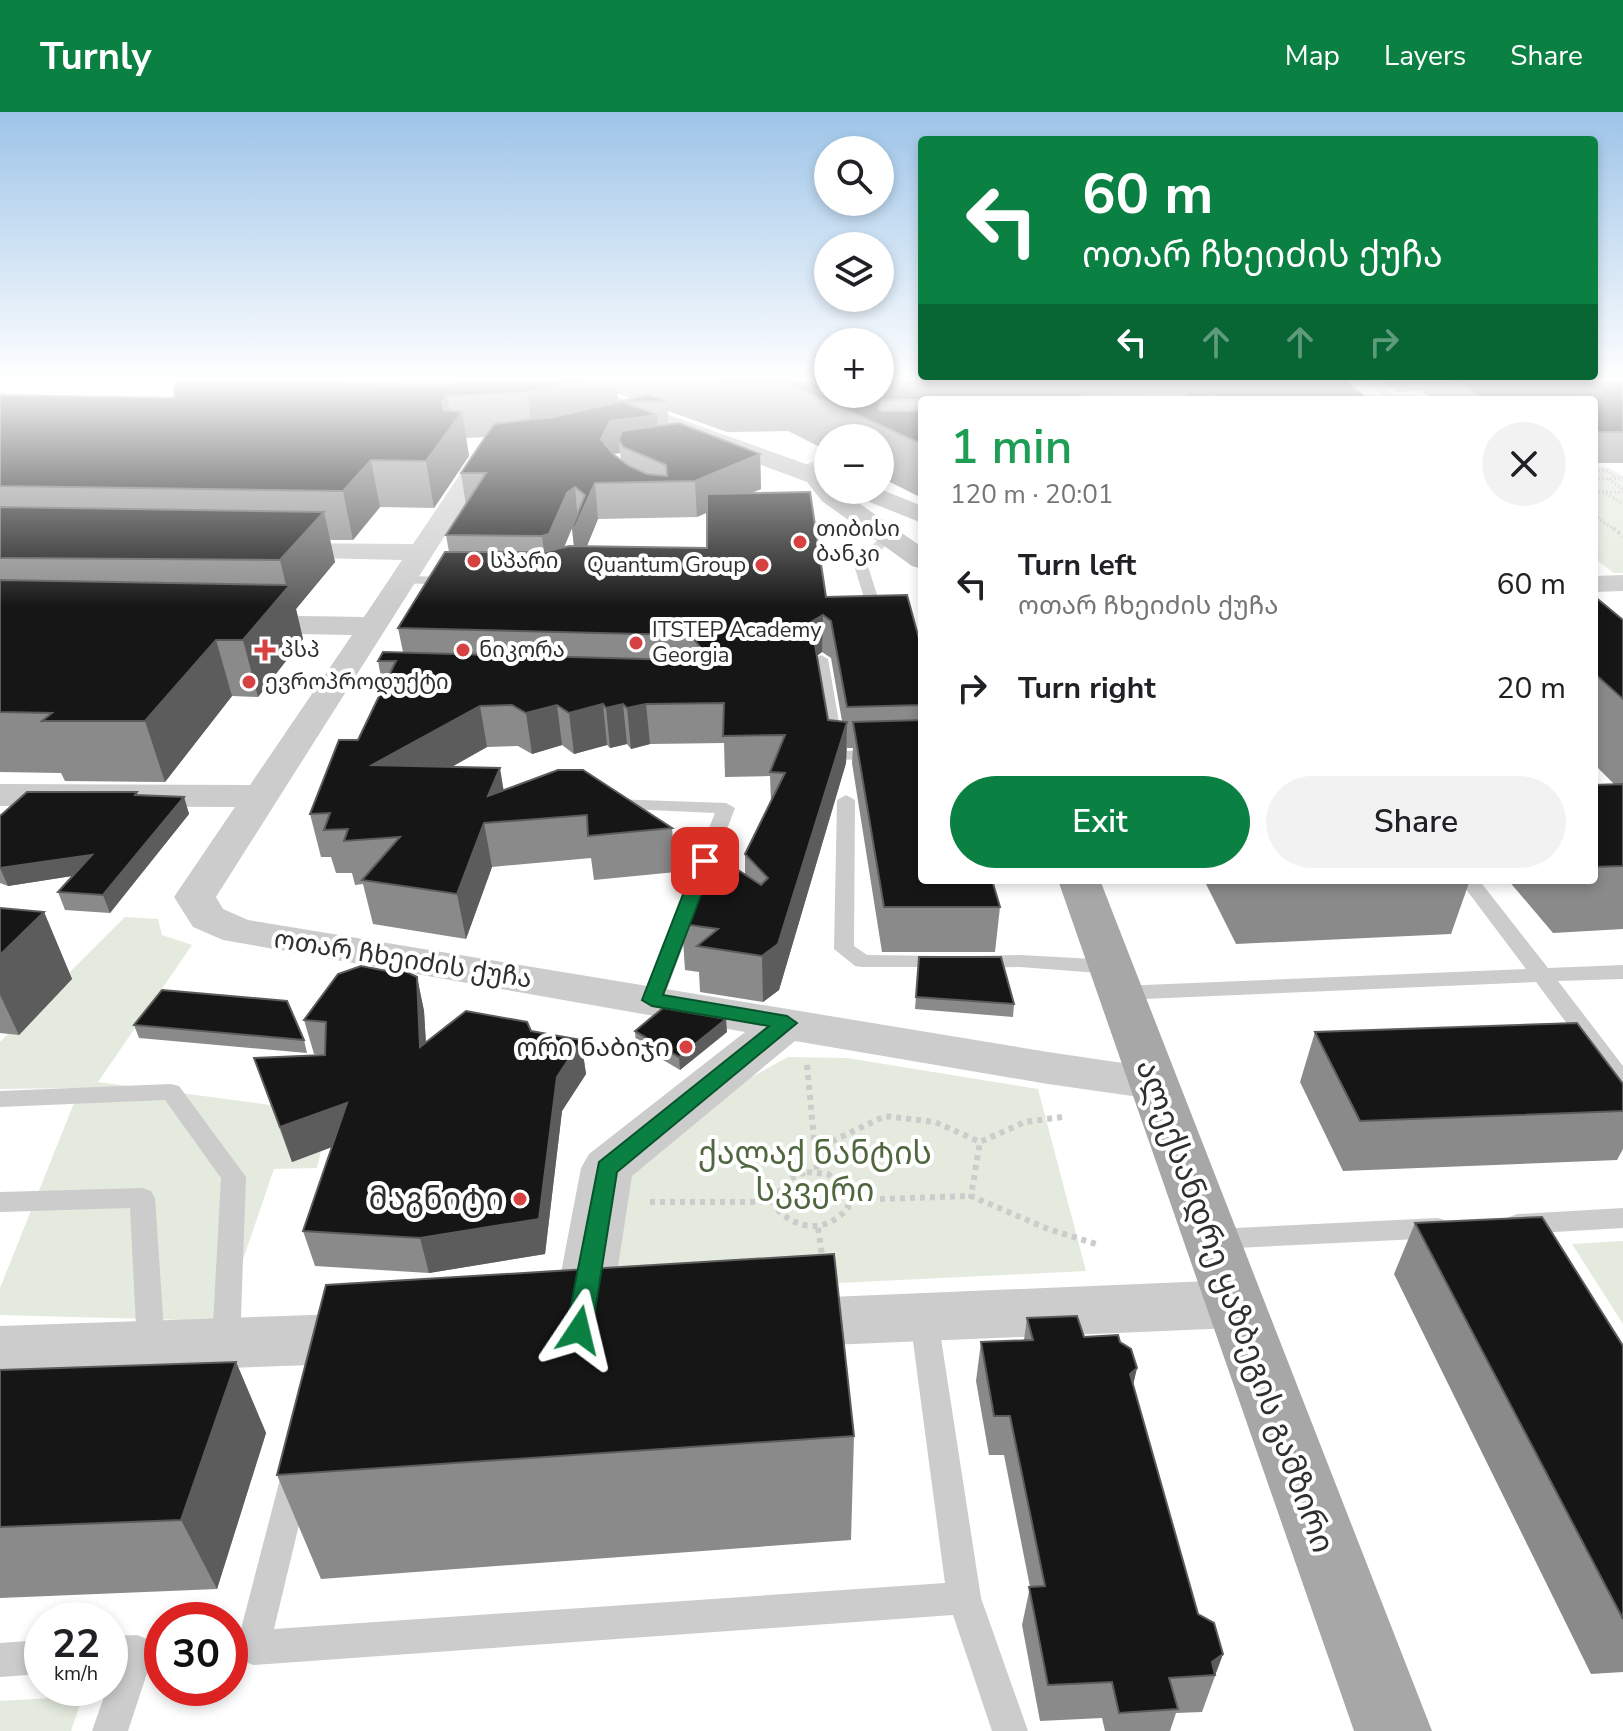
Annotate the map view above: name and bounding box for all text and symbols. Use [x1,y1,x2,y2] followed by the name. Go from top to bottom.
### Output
[40,31,152,82] text: Turnly
[1285,37,1340,75] text: Map
[1384,37,1466,75] text: Layers
[1510,37,1583,75] text: Share
[814,136,894,504] map controls
[814,136,894,216] button: search
[1082,156,1213,233] text: 60 m
[950,168,1054,272] icon: left
[1082,231,1443,280] text: ოთარ ჩხეიძის ქუჩა
[814,232,894,312] button: layers
[1110,320,1154,364] icon: left
[1194,320,1238,364] icon: ahead
[1278,320,1322,364] icon: ahead
[1362,320,1406,364] icon: right
[814,328,894,408] button: +
[950,414,1072,480] text: 1 min
[1482,422,1566,506] button: close
[814,424,894,504] button: −
[950,477,1113,512] text: 120 m · 20:01
[816,514,900,569] place label: თიბისი ბანკი
[791,533,809,551] marker: თიბისი ბანკი
[1018,545,1136,586] text: Turn left
[490,546,558,576] place label: სპარი
[587,550,746,580] place label: Quantum Group
[465,552,483,570] marker: სპარი
[753,556,771,574] marker: Quantum Group
[950,562,994,606] icon: left
[1497,564,1566,605] text: 60 m
[1018,588,1279,623] text: ოთარ ჩხეიძის ქუჩა
[652,615,822,670] place label: ITSTEP Academy Georgia
[627,634,645,652] marker: ITSTEP Academy Georgia
[281,635,320,665] place label: პსპ
[479,635,565,665] place label: ნიკორა
[256,641,274,659] marker: პსპ
[454,641,472,659] marker: ნიკორა
[950,666,994,710] icon: right
[265,667,449,697] place label: ევროპროდუქტი
[1018,668,1156,709] text: Turn right
[1497,668,1566,709] text: 20 m
[240,673,258,691] marker: ევროპროდუქტი
[950,776,1250,868] button: Exit
[1266,776,1566,868] button: Share
[671,827,739,895] pin
[683,839,727,883] icon: arrive
[272,921,534,997] street label: ოთარ ჩხეიძის ქუჩა
[517,1030,670,1065] place label: ორი ნაბიჯი
[677,1038,695,1056] marker: ორი ნაბიჯი
[1125,1053,1345,1559] street label: ალექსანდრე ყაზბეგის გამზირი
[698,1132,932,1212] park label: ქალაქ ნანტის სკვერი
[369,1178,504,1221] place label: მაგნიტი
[511,1190,529,1208] marker: მაგნიტი
[537,1288,621,1372] position arrow
[144,1602,248,1706] speed limit sign: 30
[52,1617,100,1671] text: 22
[54,1660,98,1687] text: km/h

